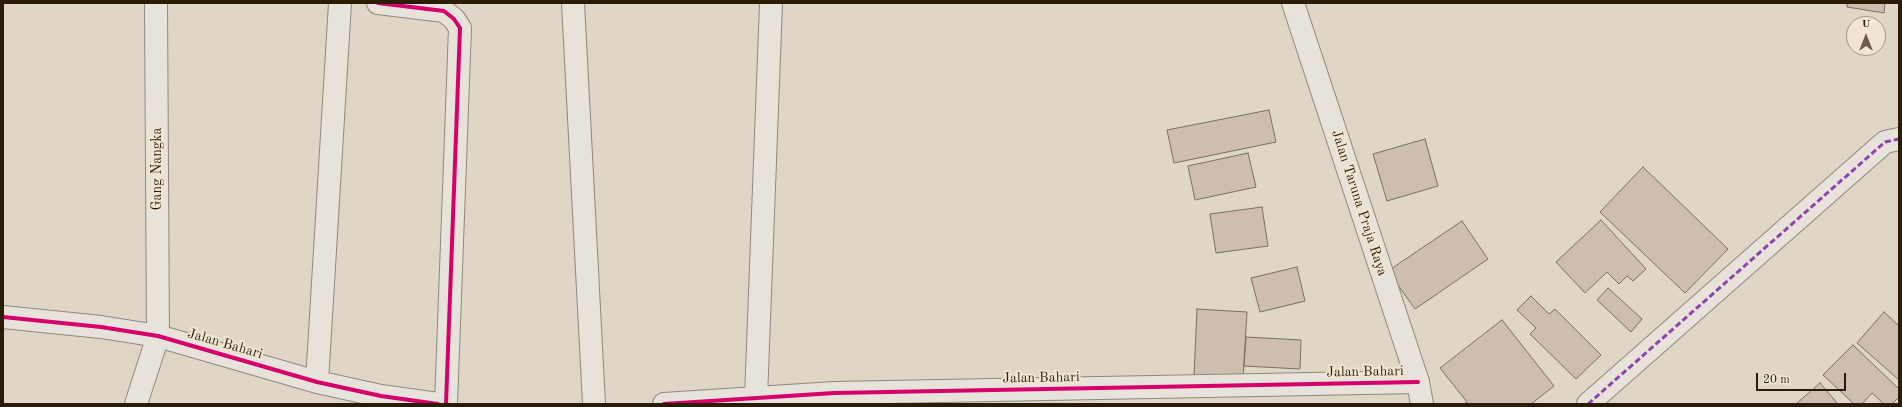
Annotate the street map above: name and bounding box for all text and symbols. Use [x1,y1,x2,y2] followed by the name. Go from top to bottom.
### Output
[1846,16,1886,56] north arrow
[1862,19,1870,30] text: U
[149,127,165,211] street label: Gang Nangka
[1327,128,1391,278] street label: Jalan Taruna Praja Raya
[186,325,264,363] street label: Jalan Bahari
[1326,363,1404,381] street label: Jalan Bahari
[1758,365,1848,391] scale bar
[1002,369,1080,387] street label: Jalan Bahari
[1763,374,1790,386] text: 20 m

